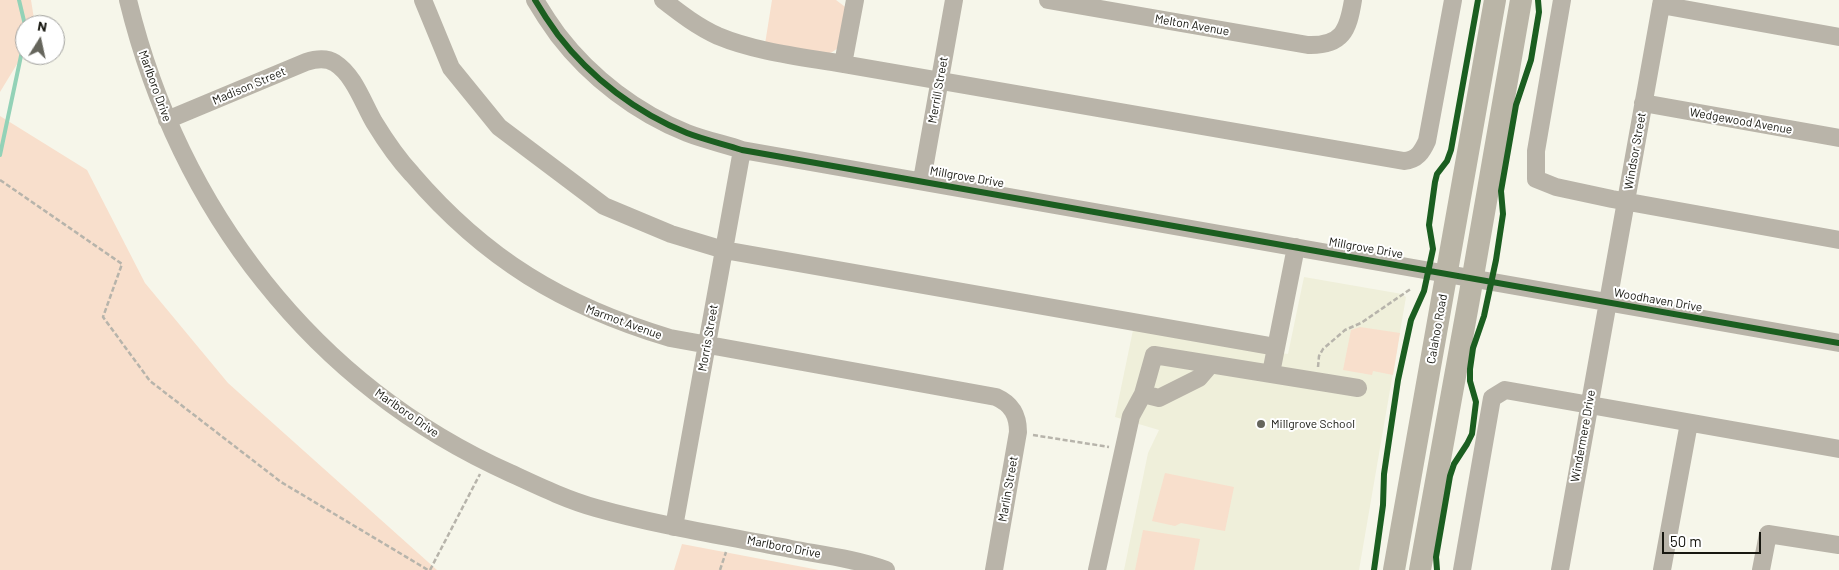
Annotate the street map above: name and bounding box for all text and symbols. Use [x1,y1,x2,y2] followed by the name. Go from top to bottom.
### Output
[1154,11,1230,39] street label: Melton Avenue
[15,15,65,65] north arrow
[36,17,49,35] text: N
[135,48,175,124] street label: Marlboro Drive
[925,56,951,124] street label: Merrill Street
[210,64,288,108] street label: Madison Street
[1688,105,1794,137] street label: Wedgewood Avenue
[1621,111,1649,191] street label: Windsor Street
[929,163,1005,191] street label: Millgrove Drive
[1328,234,1404,262] street label: Millgrove Drive
[1613,285,1703,315] street label: Woodhaven Drive
[1424,293,1450,365] street label: Calahoo Road
[584,302,664,342] street label: Marmot Avenue
[695,303,721,373] street label: Morris Street
[372,386,442,440] street label: Marlboro Drive
[1568,389,1598,483] street label: Windermere Drive
[1271,417,1355,431] place label: Millgrove School
[1255,418,1267,430] marker: Millgrove School
[995,455,1021,523] street label: Marlin Street
[1664,522,1763,554] scale bar
[1670,532,1702,550] text: 50 m
[746,533,822,561] street label: Marlboro Drive

